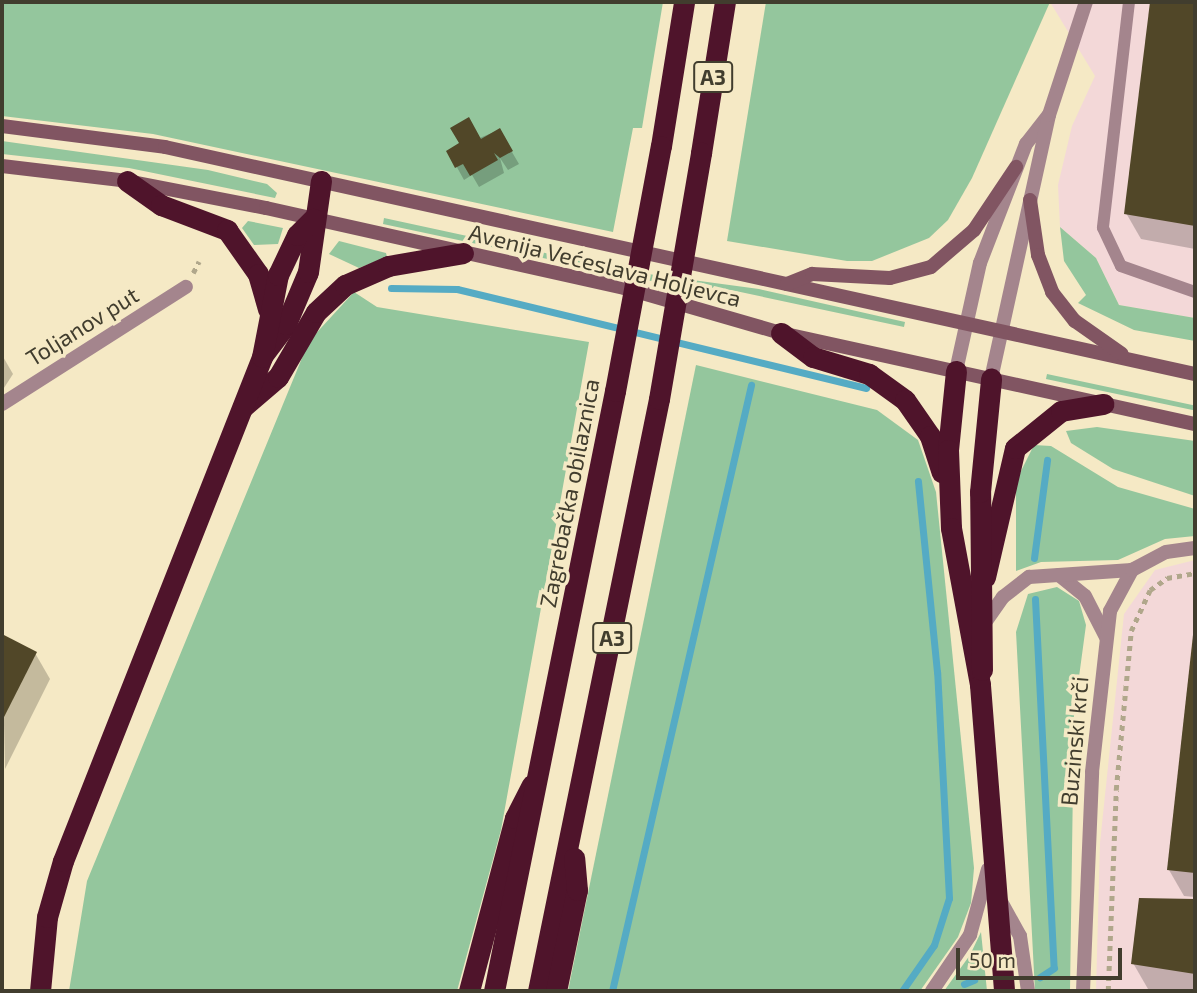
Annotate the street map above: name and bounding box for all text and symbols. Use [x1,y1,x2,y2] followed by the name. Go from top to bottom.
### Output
[692,60,734,94] road number: A3
[466,218,744,312] street label: Avenija Većeslava Holjevca
[20,280,144,372] street label: Toljanov put
[533,376,605,610] street label: Zagrebačka obilaznica
[591,620,633,656] road number: A3
[1055,675,1093,807] street label: Buzinski krči
[959,934,1125,978] scale bar
[969,947,1016,972] text: 50 m

